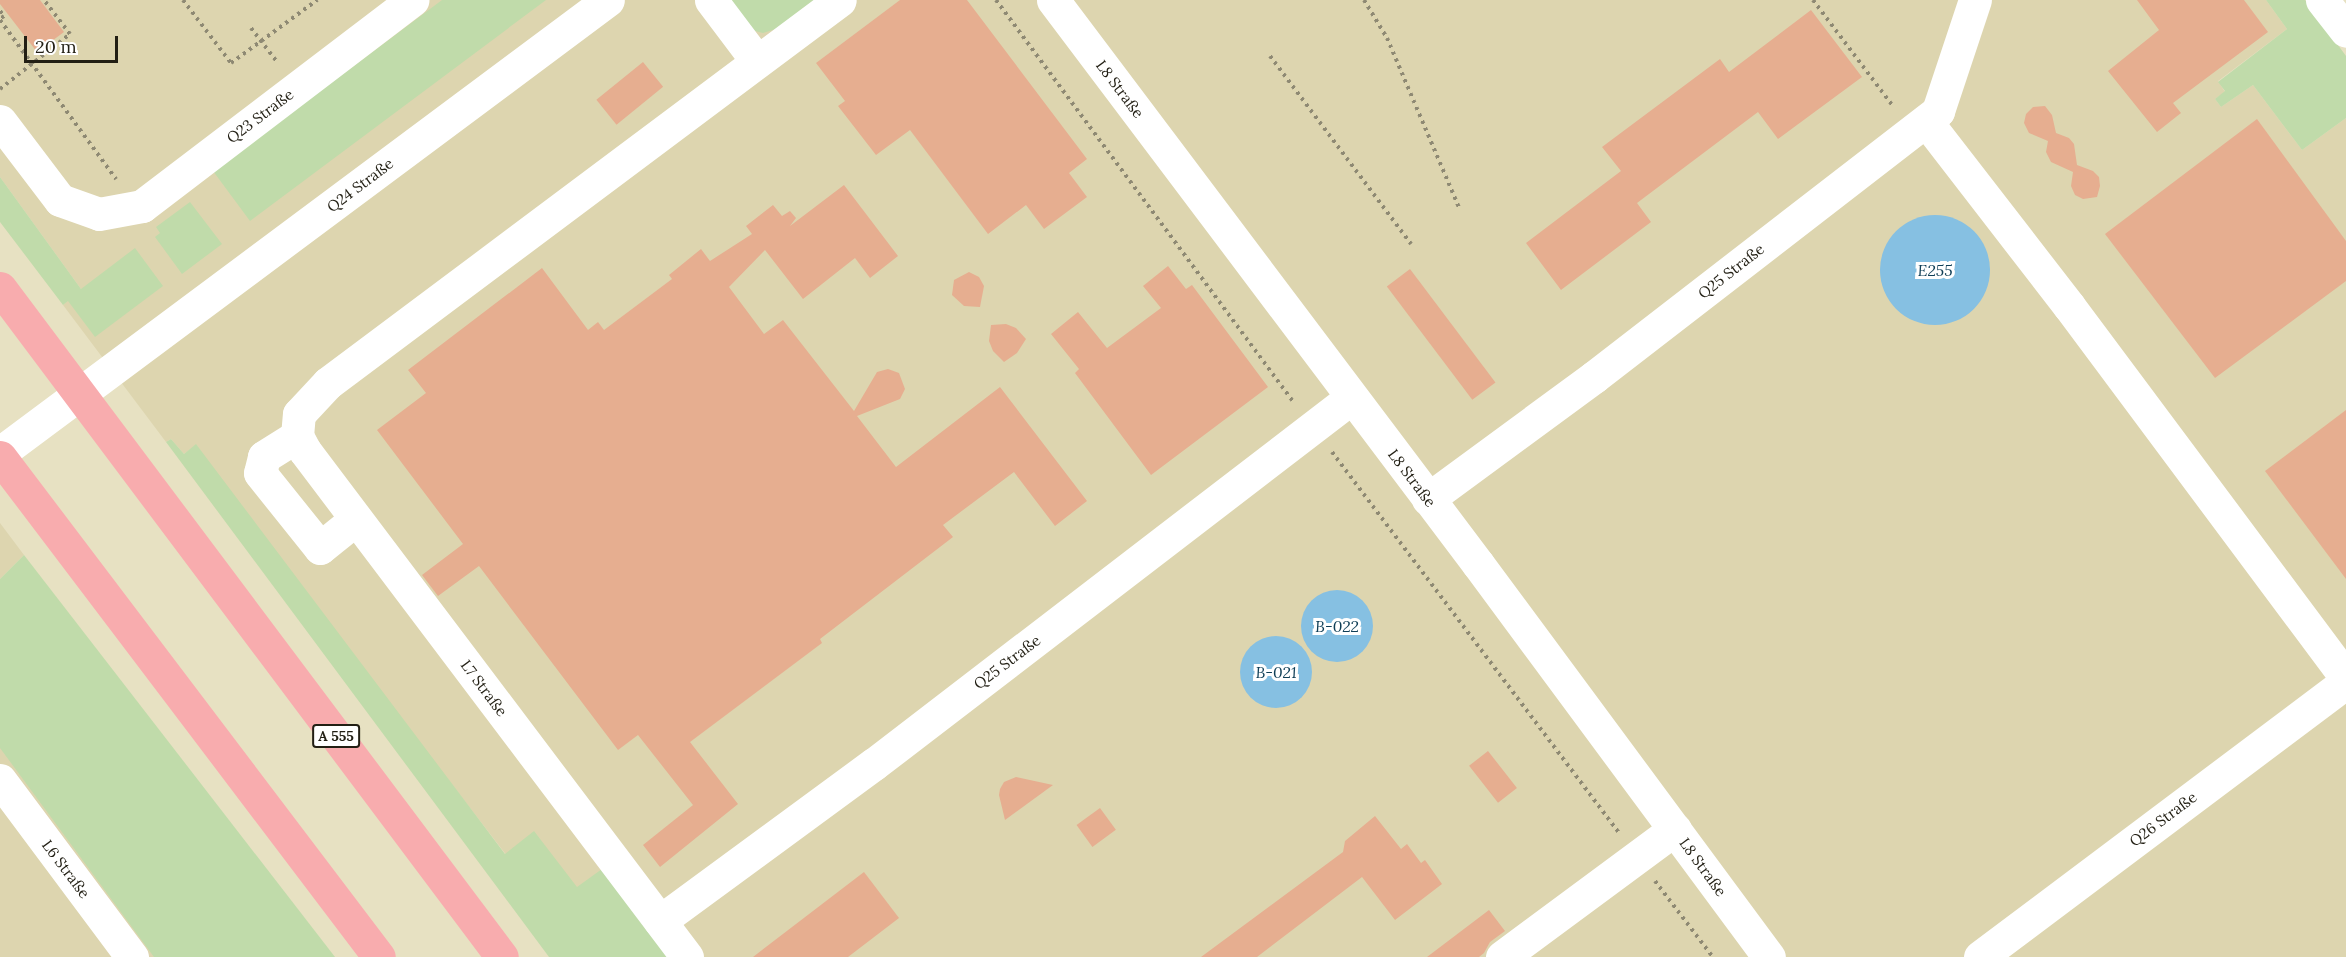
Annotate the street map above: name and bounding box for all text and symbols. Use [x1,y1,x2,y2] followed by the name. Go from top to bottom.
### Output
[27,24,122,62] scale bar
[35,35,77,58] text: 20 m
[1092,57,1148,121] street label: L8 Straße
[223,85,297,147] street label: Q23 Straße
[323,154,397,216] street label: Q24 Straße
[1694,240,1768,302] street label: Q25 Straße
[1917,260,1953,280] water label: E255
[1384,446,1440,510] street label: L8 Straße
[1315,616,1359,636] water label: B-022
[970,631,1044,693] street label: Q25 Straße
[457,656,511,720] street label: L7 Straße
[1255,662,1297,682] water label: B-021
[312,725,360,747] road number: A 555
[2126,788,2200,850] street label: Q26 Straße
[1676,834,1730,900] street label: L8 Straße
[38,836,94,902] street label: L6 Straße

